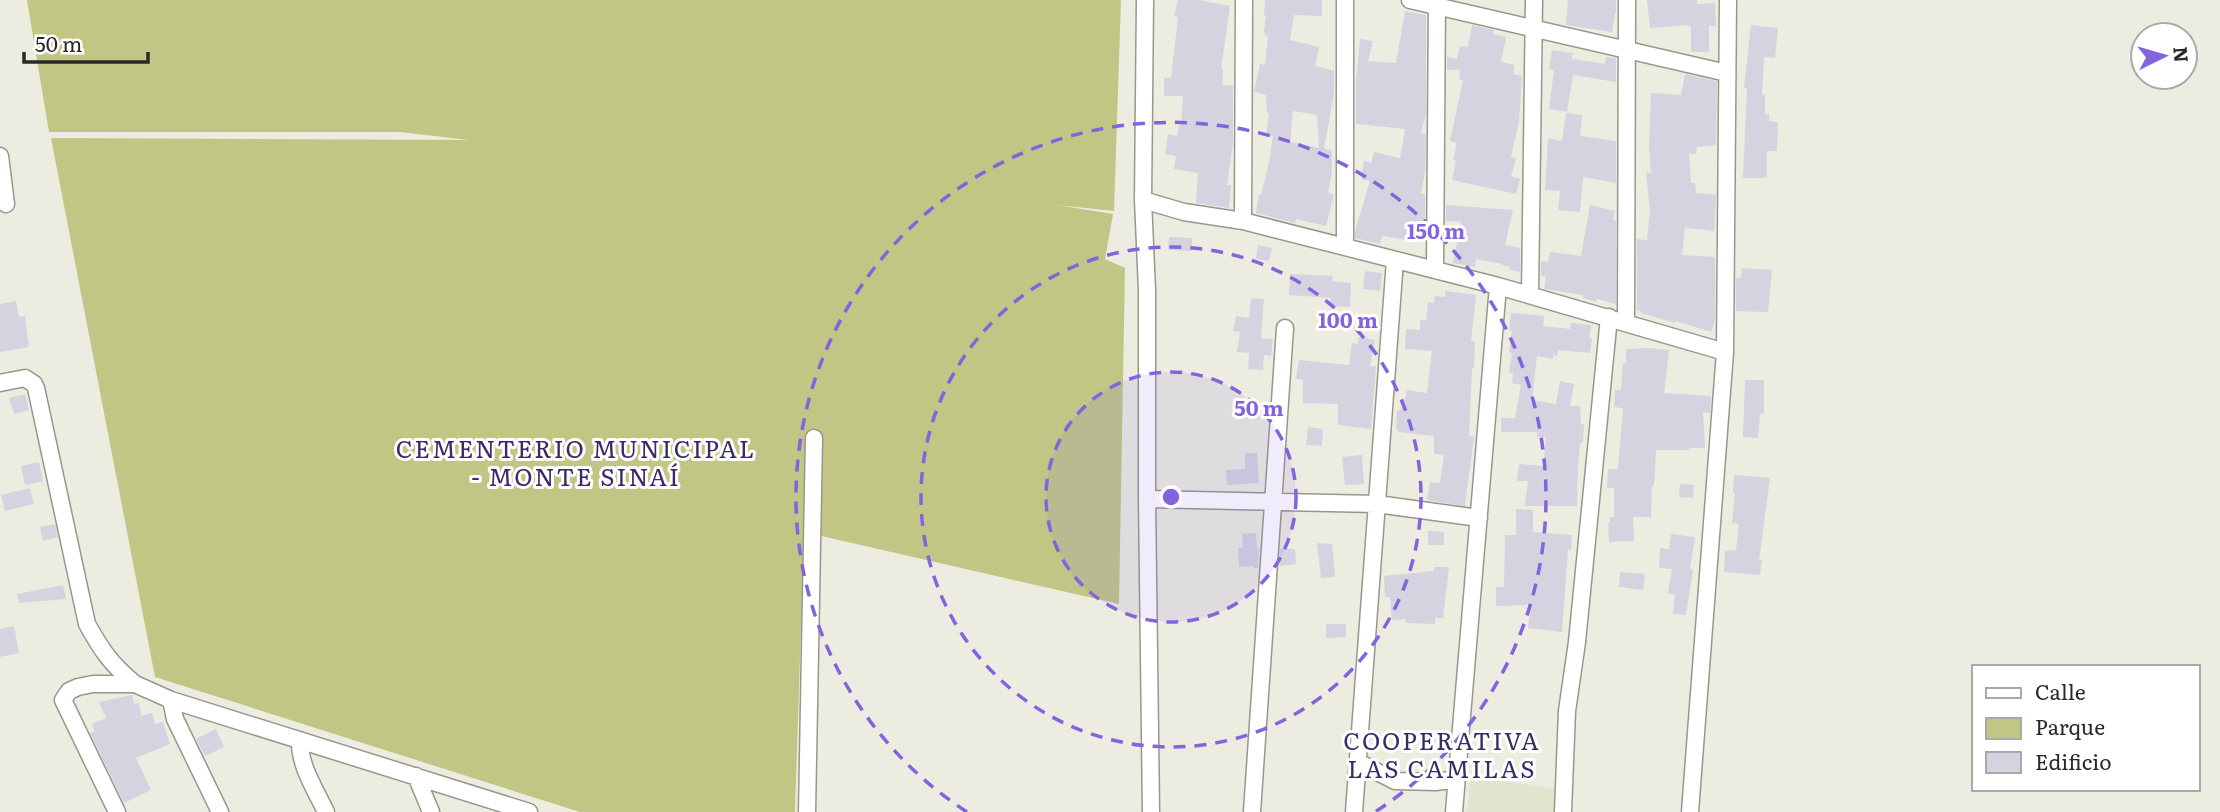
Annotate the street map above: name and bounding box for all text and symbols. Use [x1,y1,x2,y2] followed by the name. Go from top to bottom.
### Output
[24,21,149,65] scale bar
[2129,21,2199,91] north arrow
[35,27,82,58] text: 50 m
[2167,45,2197,64] text: N
[1407,214,1465,245] text: 150 m
[1318,303,1378,334] text: 100 m
[1234,391,1284,422] text: 50 m
[396,430,756,493] district label: CEMENTERIO MUNICIPAL - MONTE SINAÍ
[1159,485,1183,509] centre of rings
[1972,665,2199,791] legend
[2035,675,2086,706] text: Calle
[2035,710,2105,741] text: Parque
[1343,722,1541,785] district label: COOPERATIVA LAS CAMILAS
[2035,745,2111,776] text: Edificio

